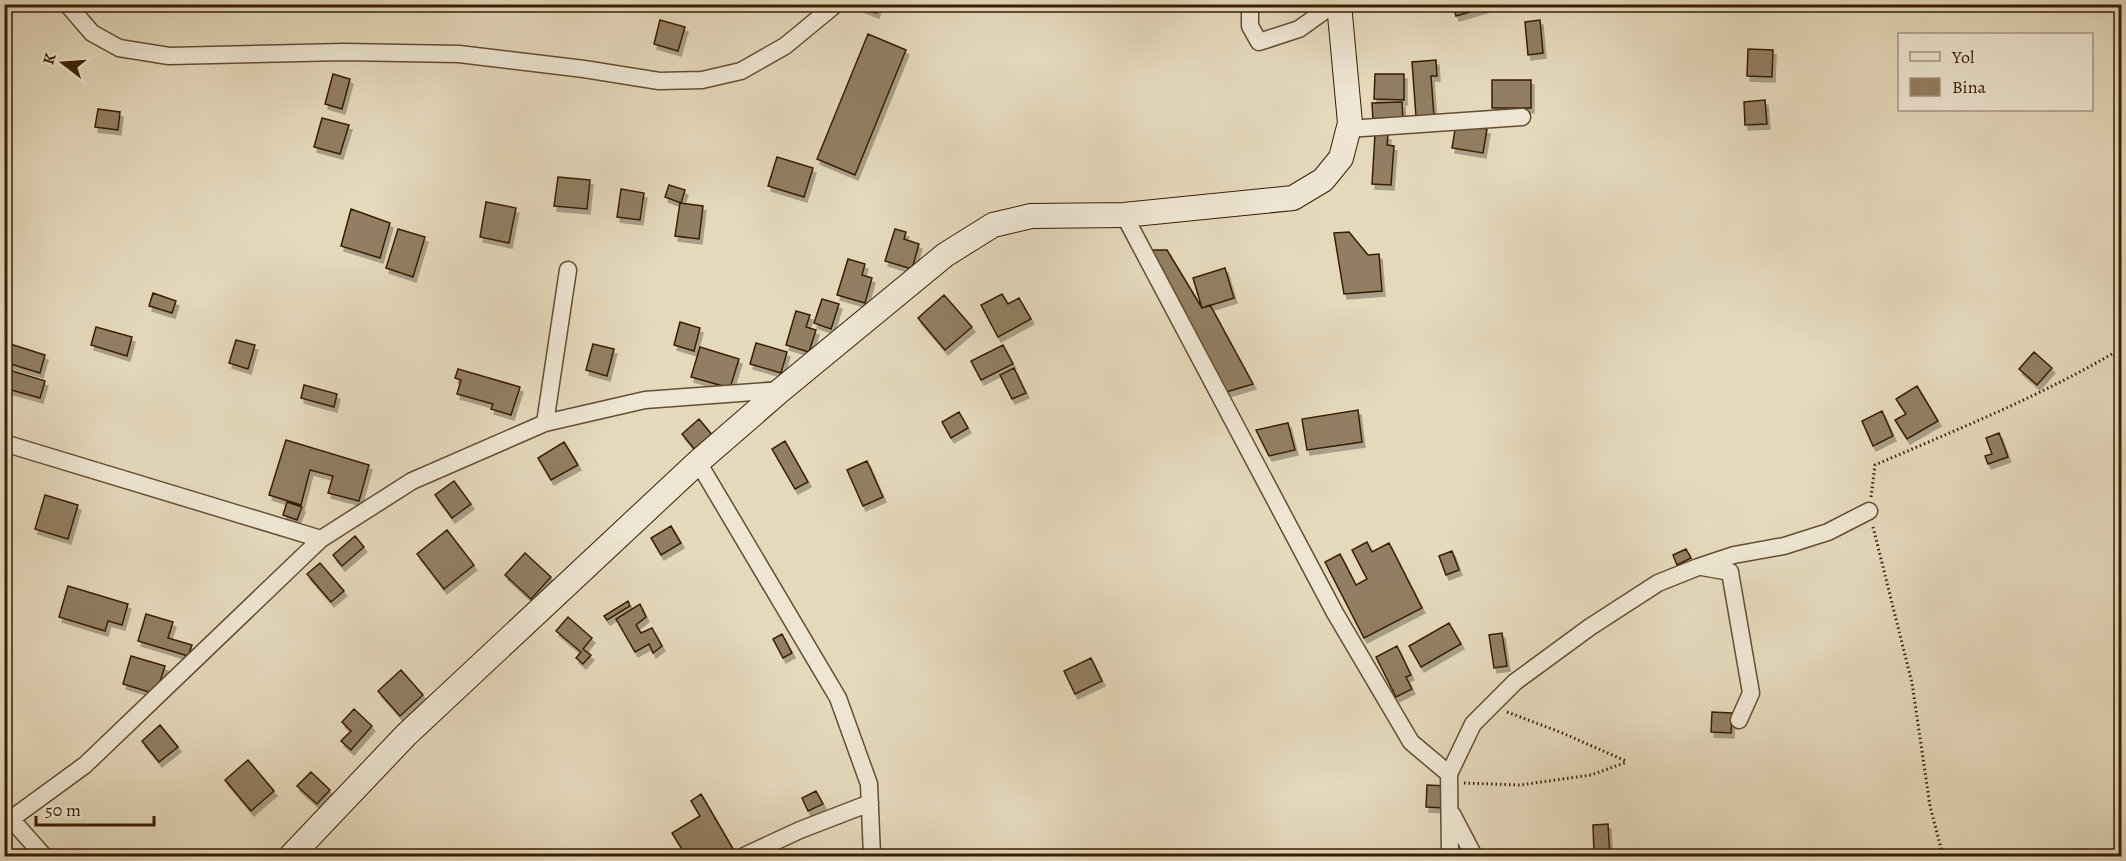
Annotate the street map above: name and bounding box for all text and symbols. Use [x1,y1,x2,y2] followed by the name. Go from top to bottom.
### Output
[33,33,93,93] north arrow
[1898,33,2093,111] legend
[1951,45,1975,69] text: Yol
[38,50,62,67] text: K
[1952,75,1987,99] text: Bina
[36,789,154,827] scale bar
[45,798,81,822] text: 50 m

